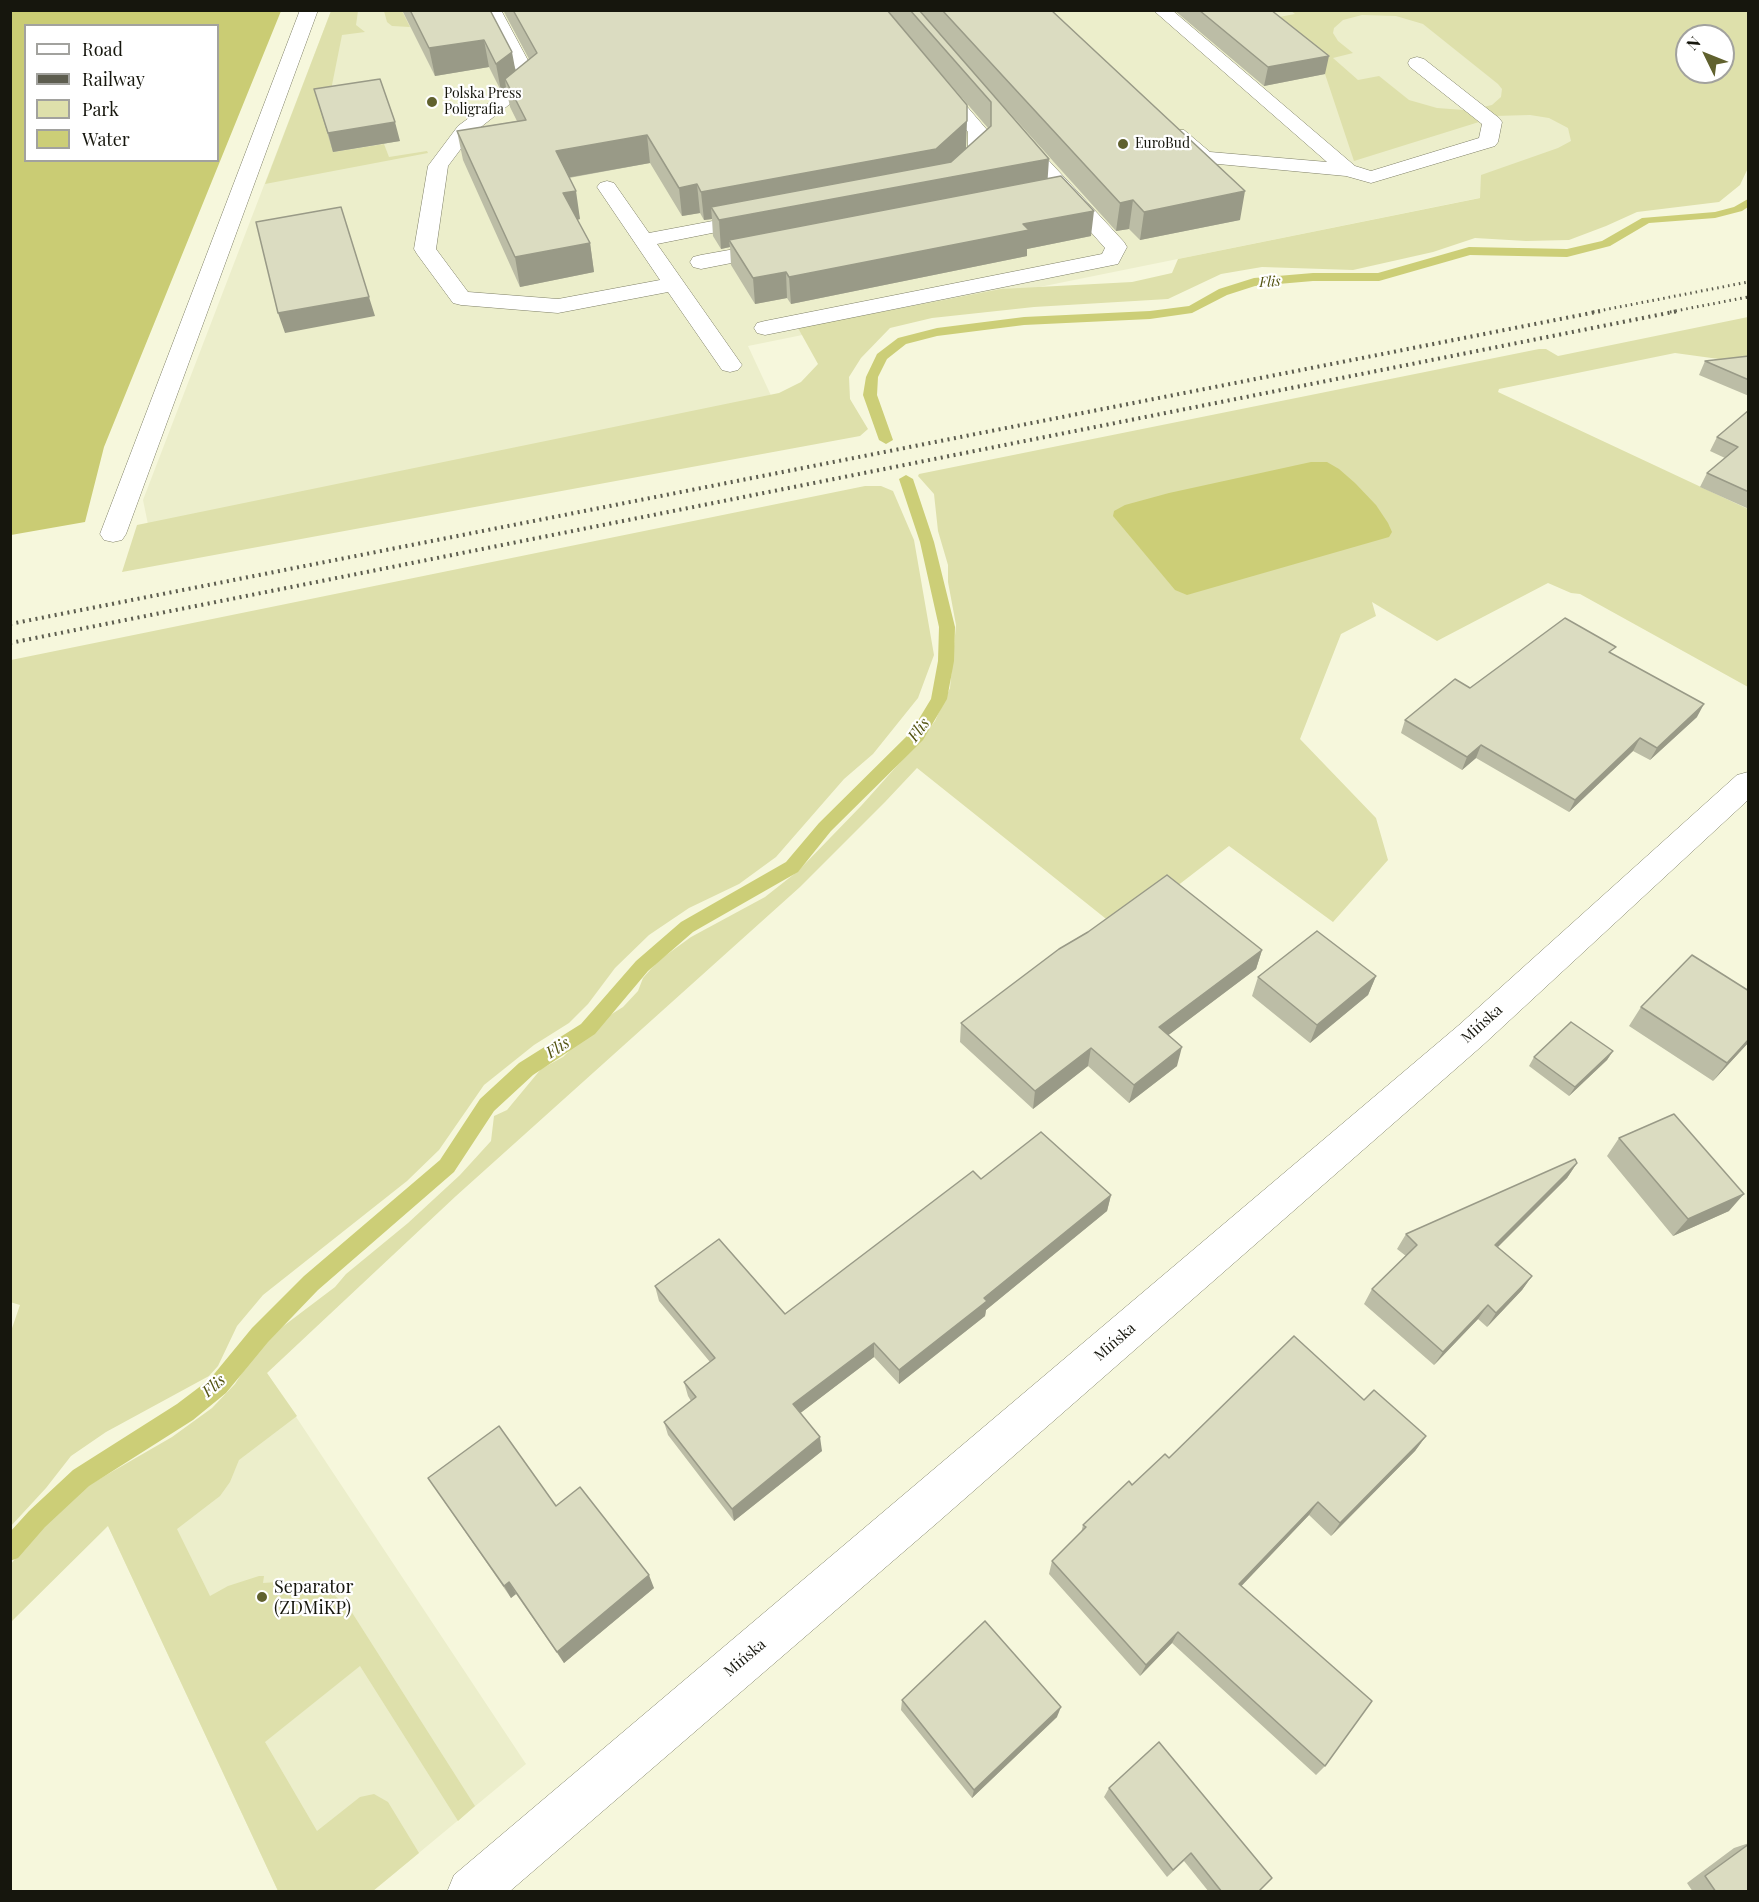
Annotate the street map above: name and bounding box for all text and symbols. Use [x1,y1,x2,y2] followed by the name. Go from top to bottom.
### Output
[24,24,219,162] legend
[1675,24,1735,84] north arrow
[1681,31,1705,54] text: N
[82,37,123,61] text: Road
[82,67,145,91] text: Railway
[444,86,522,118] place label: Polska Press Poligrafia
[425,95,439,109] marker: Polska Press Poligrafia
[82,97,119,121] text: Park
[82,127,130,151] text: Water
[1135,136,1190,152] place label: EuroBud
[1116,137,1130,151] marker: EuroBud
[1259,273,1281,291] water label: Flis
[904,714,934,746] water label: Flis
[1458,1001,1506,1047] street label: Mińska
[543,1033,573,1063] water label: Flis
[1091,1319,1139,1365] street label: Mińska
[198,1371,230,1401] water label: Flis
[274,1576,353,1618] place label: Separator (ZDMiKP)
[255,1590,269,1604] marker: Separator (ZDMiKP)
[721,1635,769,1681] street label: Mińska

